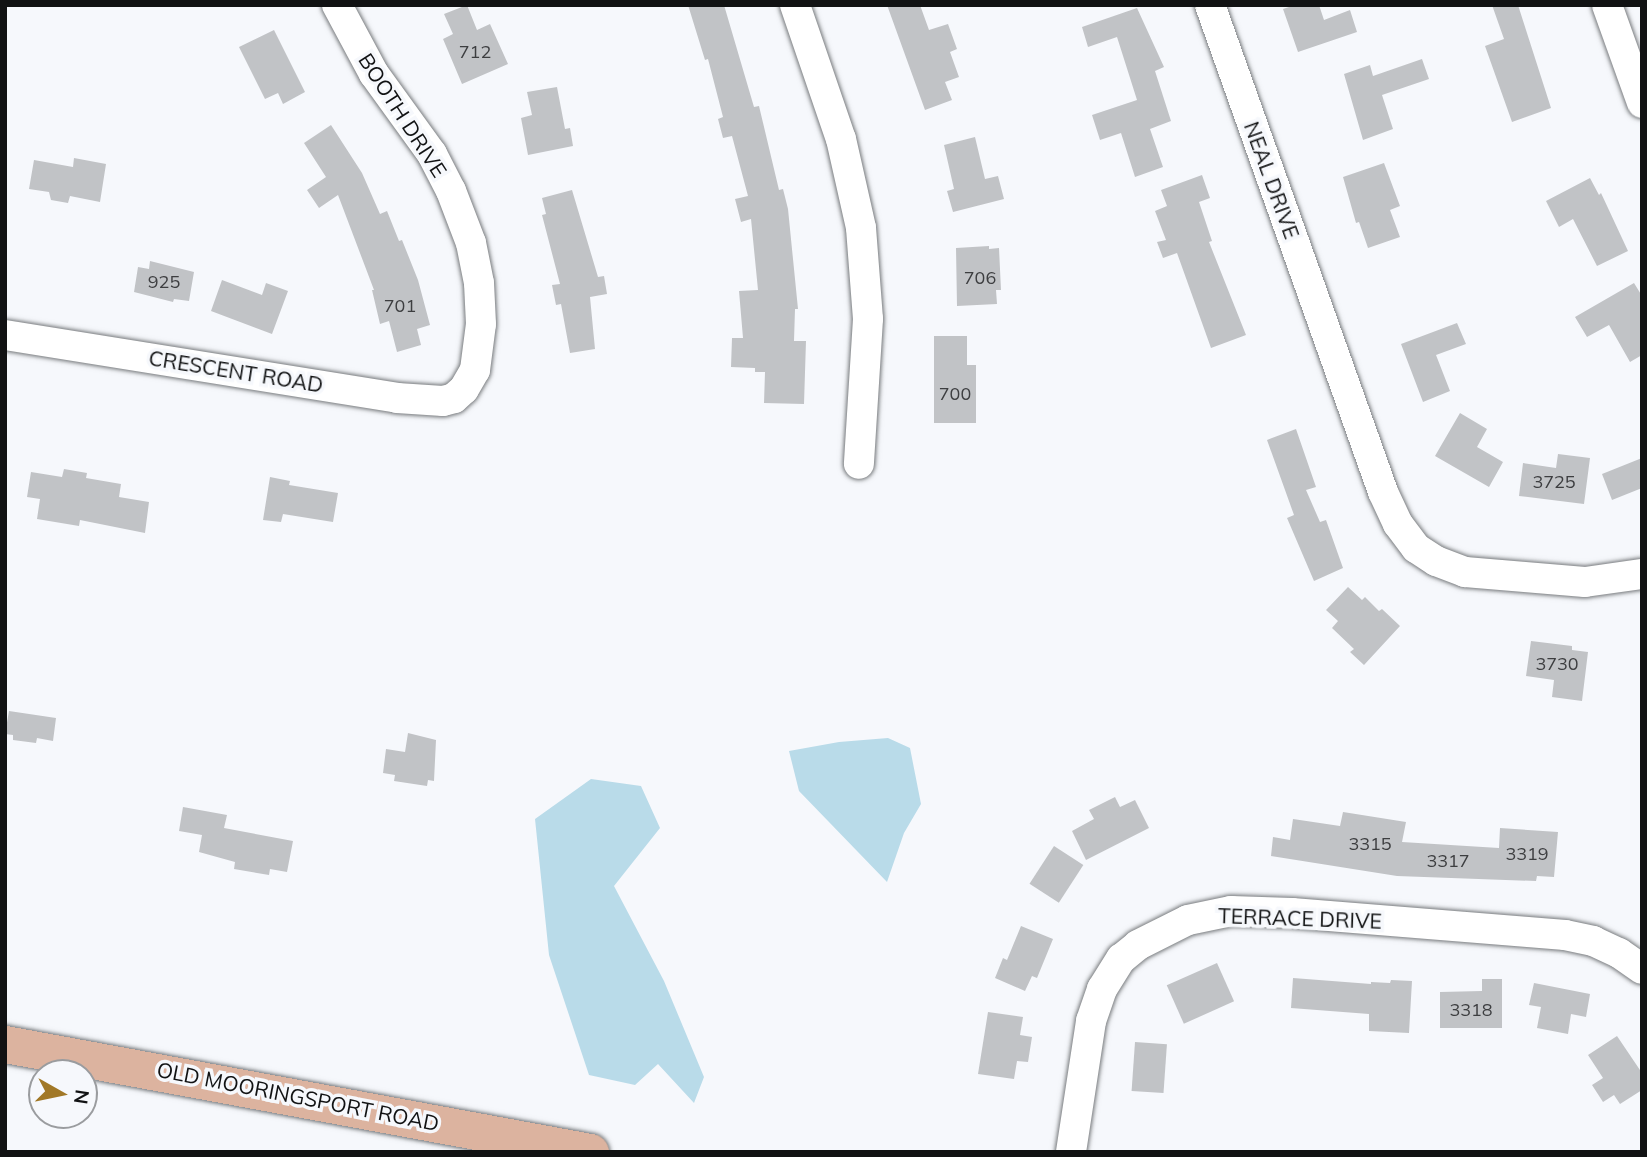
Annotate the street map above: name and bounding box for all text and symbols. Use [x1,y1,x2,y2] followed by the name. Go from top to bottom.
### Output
[459,41,491,63] house number: 712
[354,48,452,182] street label: BOOTH DRIVE
[1239,118,1305,242] street label: NEAL DRIVE
[964,267,996,289] house number: 706
[148,271,180,293] house number: 925
[384,295,416,317] house number: 701
[147,345,325,397] street label: CRESCENT ROAD
[939,383,971,405] house number: 700
[1532,471,1576,493] house number: 3725
[1535,653,1579,675] house number: 3730
[1348,833,1392,855] house number: 3315
[1505,843,1549,865] house number: 3319
[1426,850,1470,872] house number: 3317
[1218,903,1382,933] street label: TERRACE DRIVE
[1449,999,1493,1021] house number: 3318
[155,1056,441,1136] street label: OLD MOORINGSPORT ROAD
[28,1059,98,1129] north arrow
[69,1088,95,1106] text: N

